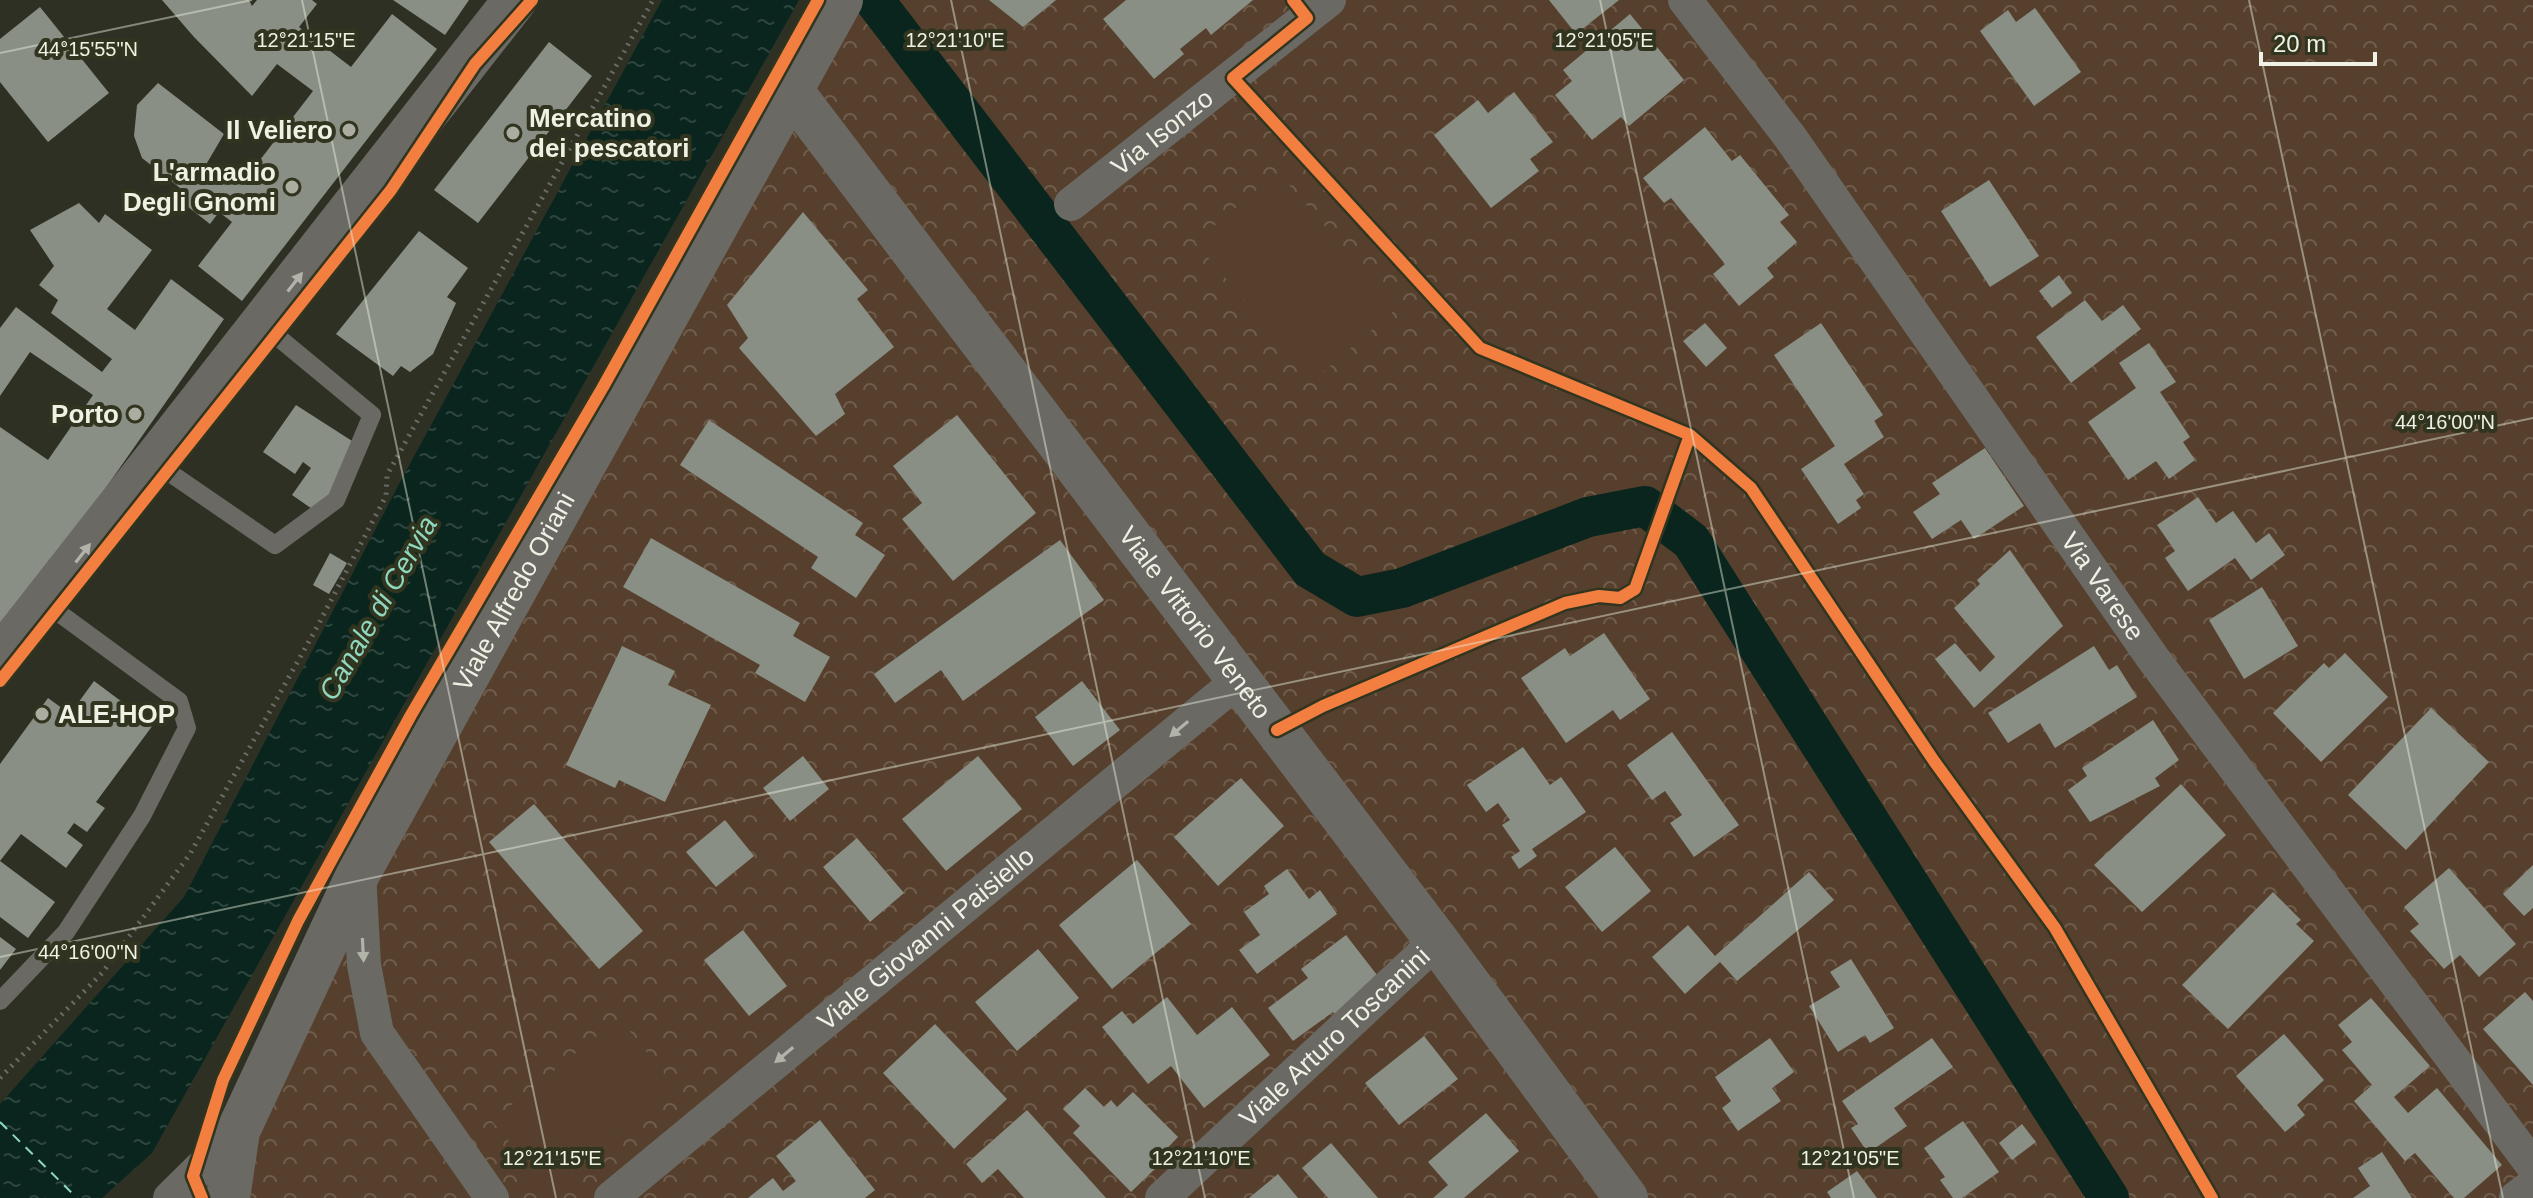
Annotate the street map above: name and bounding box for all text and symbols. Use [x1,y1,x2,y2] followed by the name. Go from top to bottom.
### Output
[2261,16,2375,66] scale bar
[257,29,356,51] text: 12°21'15"E
[906,29,1005,51] text: 12°21'10"E
[1555,29,1654,51] text: 12°21'05"E
[2273,30,2326,57] text: 20 m
[38,38,138,60] text: 44°15'55"N
[1105,83,1219,181] street label: Via Isonzo
[529,103,689,163] place label: Mercatino dei pescatori
[226,115,333,145] place label: Il Veliero
[340,121,358,139] marker: Il Veliero
[504,124,522,142] marker: Mercatino dei pescatori
[123,157,276,217] place label: L'armadio Degli Gnomi
[283,178,301,196] marker: L'armadio Degli Gnomi
[286,272,302,292] one-way arrow
[51,399,119,429] place label: Porto
[126,405,144,423] marker: Porto
[2395,411,2495,433] text: 44°16'00"N
[447,487,581,696] street label: Viale Alfredo Oriani
[313,511,443,705] water label: Canale di Cervia
[1113,521,1278,725] street label: Viale Vittorio Veneto
[2055,526,2151,646] street label: Via Varese
[74,543,90,563] one-way arrow
[58,699,175,729] place label: ALE-HOP
[33,705,51,723] marker: ALE-HOP
[1169,720,1189,737] one-way arrow
[812,840,1040,1036] street label: Viale Giovanni Paisiello
[357,938,370,963] one-way arrow
[38,941,138,963] text: 44°16'00"N
[1233,941,1436,1133] street label: Viale Arturo Toscanini
[774,1046,794,1063] one-way arrow
[503,1147,602,1169] text: 12°21'15"E
[1152,1147,1251,1169] text: 12°21'10"E
[1801,1147,1900,1169] text: 12°21'05"E

